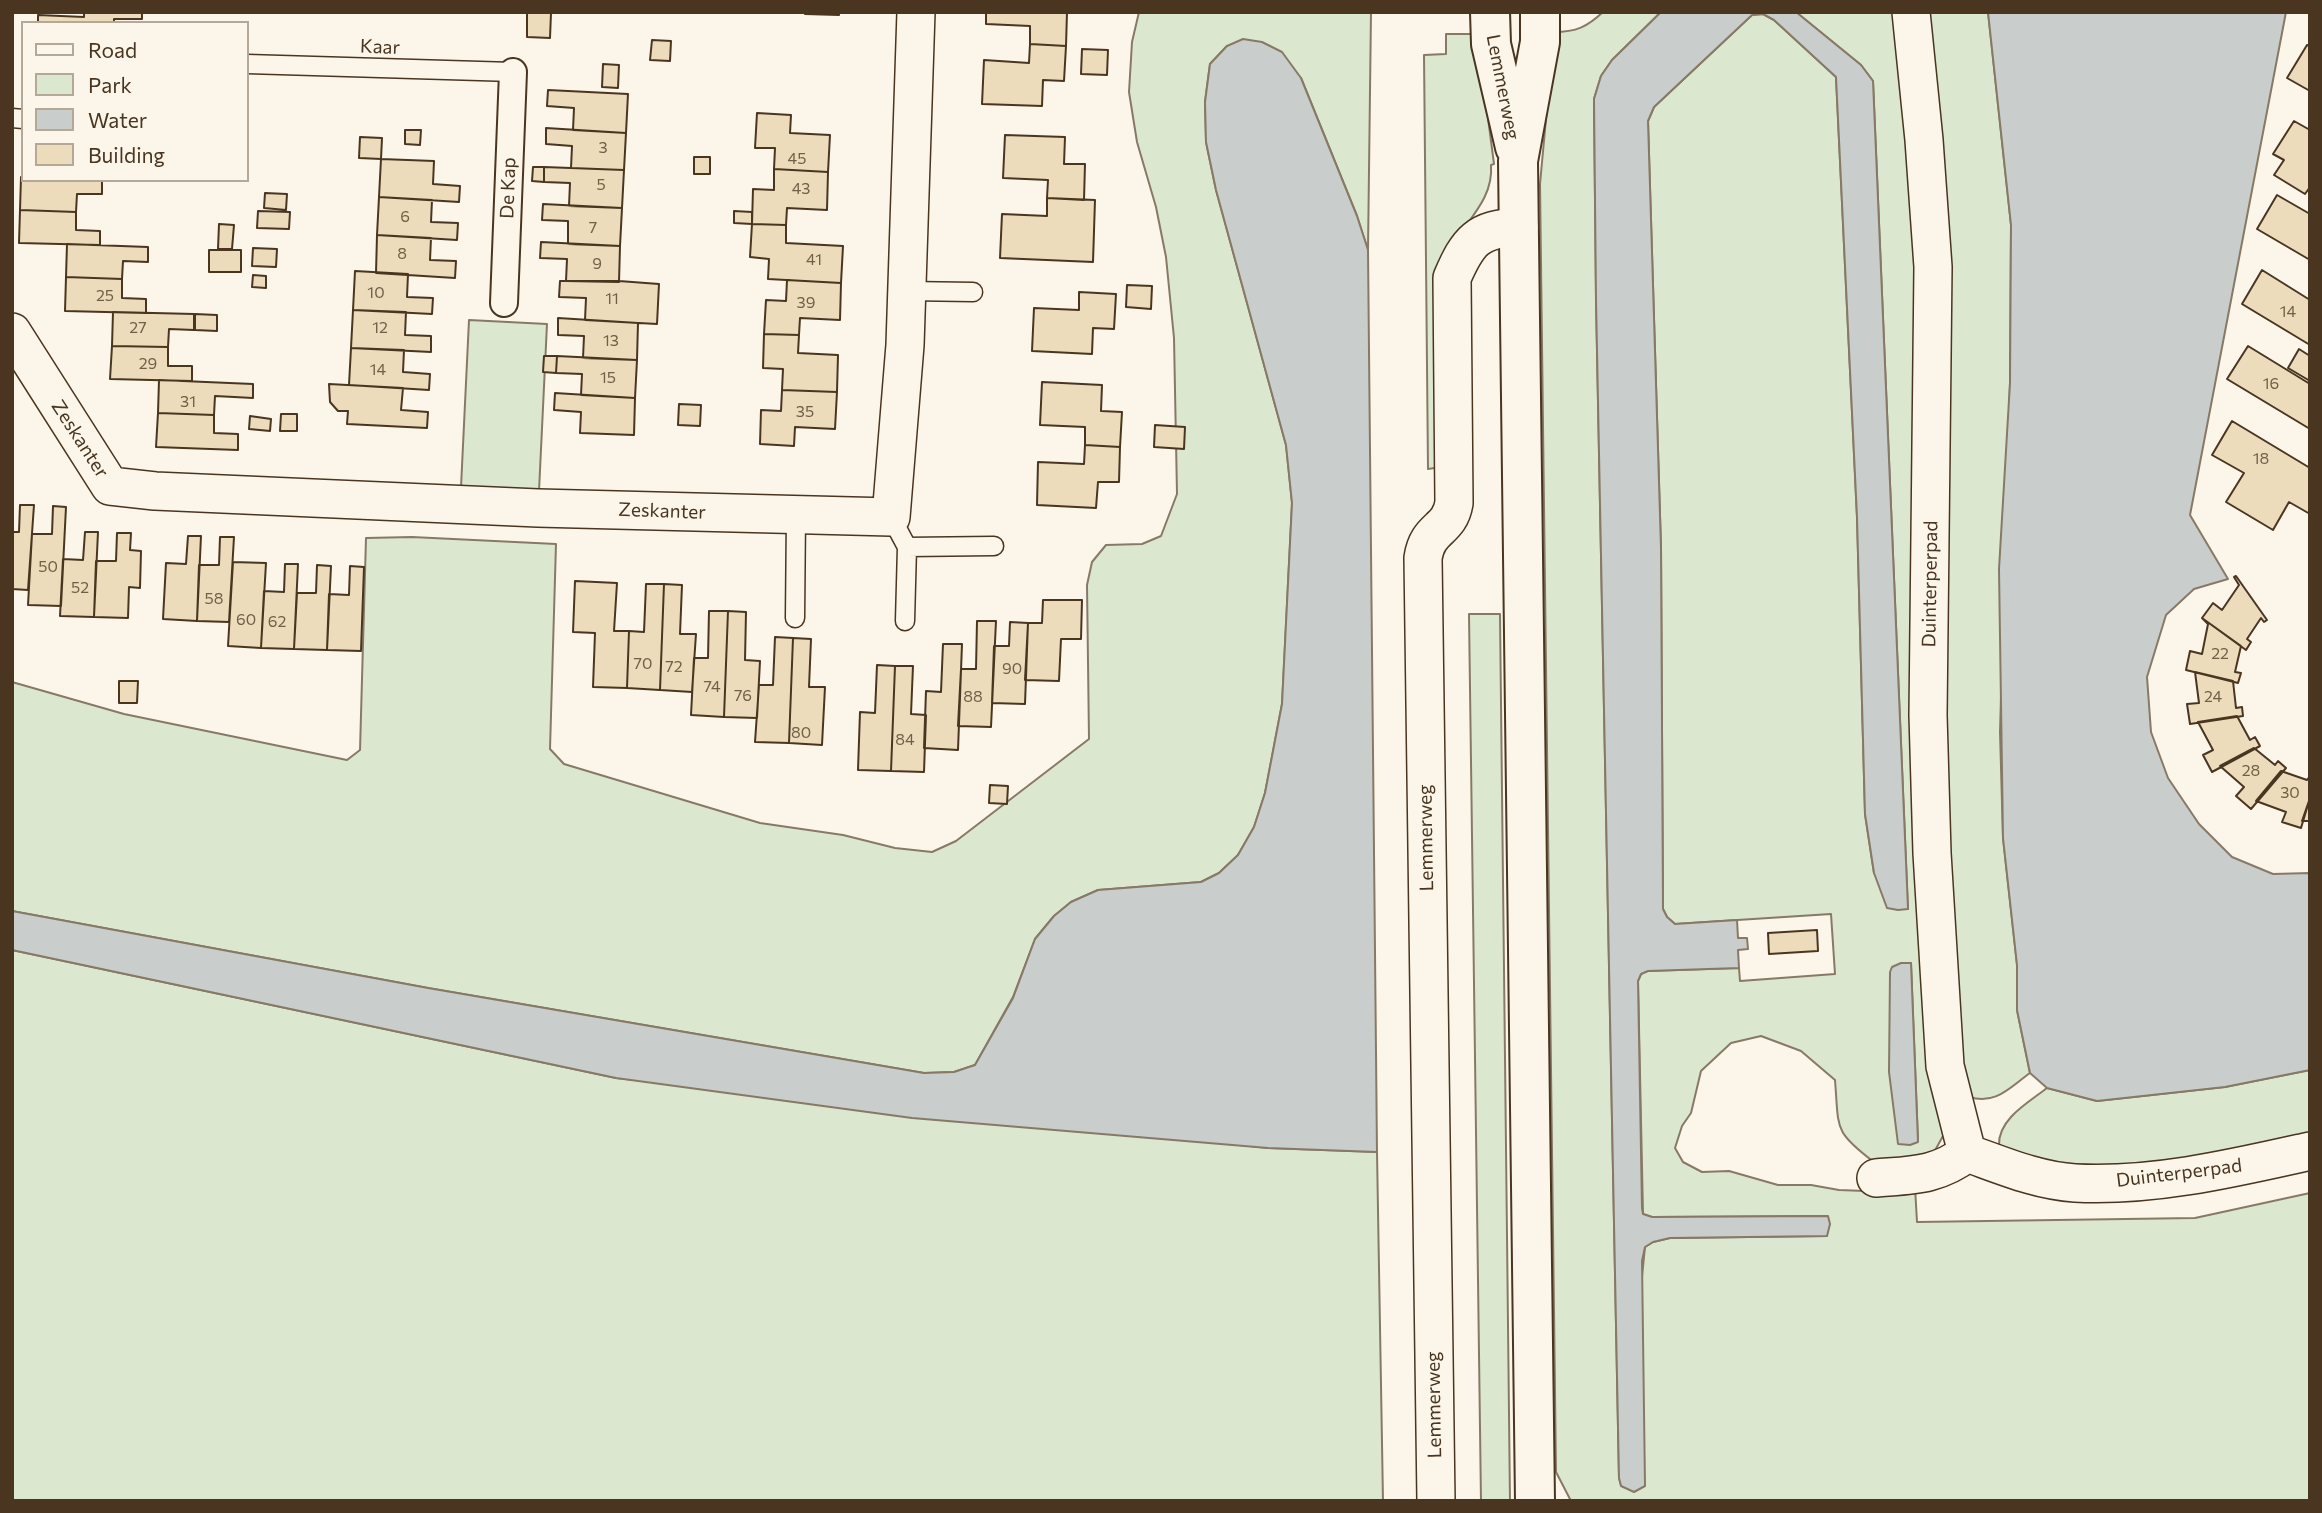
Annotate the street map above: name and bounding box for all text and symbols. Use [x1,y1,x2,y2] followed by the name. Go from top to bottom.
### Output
[21,21,248,182] legend
[1482,32,1524,142] street label: Lemmerweg
[360,35,400,59] street label: Kaar
[88,37,137,62] text: Road
[88,72,132,97] text: Park
[88,107,147,132] text: Water
[598,138,608,158] house number: 3
[88,142,165,167] text: Building
[788,149,806,169] house number: 45
[496,157,520,219] street label: De Kap
[596,175,606,195] house number: 5
[792,179,810,199] house number: 43
[400,207,410,227] house number: 6
[589,218,597,238] house number: 7
[397,244,407,264] house number: 8
[806,250,822,270] house number: 41
[592,254,602,274] house number: 9
[367,283,385,303] house number: 10
[96,286,114,306] house number: 25
[605,289,619,309] house number: 11
[797,293,815,313] house number: 39
[2280,302,2296,322] house number: 14
[129,318,147,338] house number: 27
[372,318,388,338] house number: 12
[603,331,619,351] house number: 13
[139,354,157,374] house number: 29
[370,360,386,380] house number: 14
[600,368,616,388] house number: 15
[2263,374,2279,394] house number: 16
[180,392,196,412] house number: 31
[47,396,113,482] street label: Zeskanter
[796,402,814,422] house number: 35
[2253,449,2269,469] house number: 18
[618,498,706,524] street label: Zeskanter
[1917,520,1943,648] street label: Duinterperpad
[38,557,58,577] house number: 50
[71,578,89,598] house number: 52
[205,589,223,609] house number: 58
[236,610,256,630] house number: 60
[268,612,286,632] house number: 62
[2211,644,2229,664] house number: 22
[634,654,652,674] house number: 70
[665,657,683,677] house number: 72
[1002,659,1022,679] house number: 90
[703,677,721,697] house number: 74
[734,686,752,706] house number: 76
[963,687,983,707] house number: 88
[2204,687,2222,707] house number: 24
[791,723,811,743] house number: 80
[895,730,915,750] house number: 84
[2242,761,2260,781] house number: 28
[2280,783,2300,803] house number: 30
[1414,784,1438,892] street label: Lemmerweg
[2115,1154,2243,1192] street label: Duinterperpad
[1422,1351,1446,1459] street label: Lemmerweg

